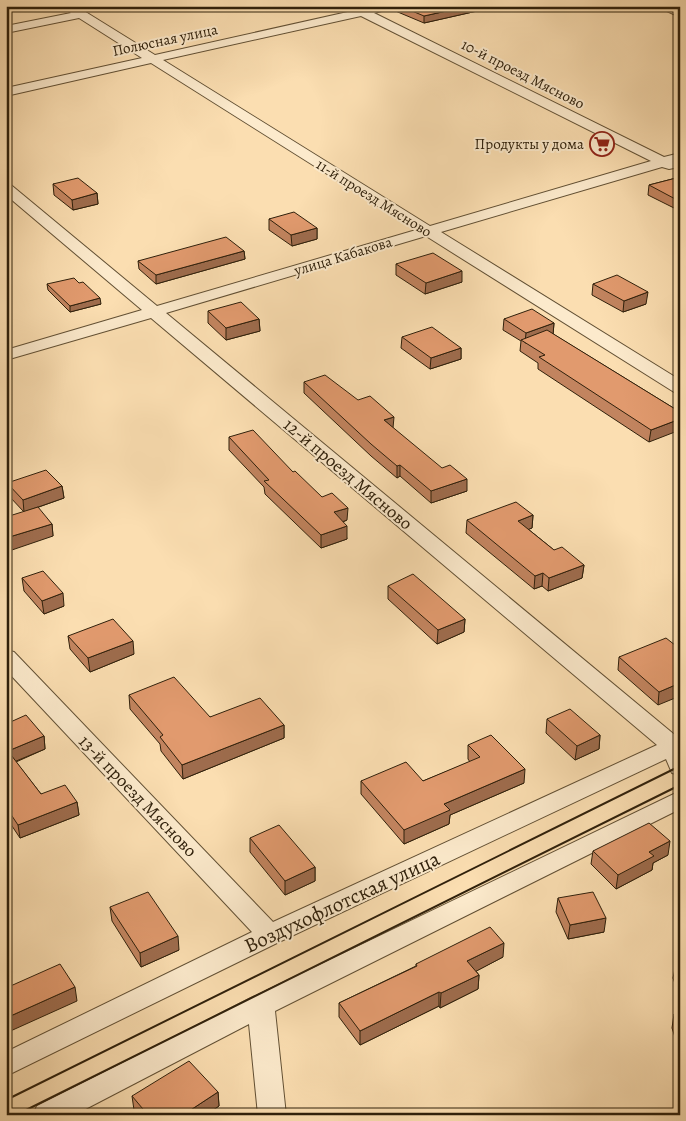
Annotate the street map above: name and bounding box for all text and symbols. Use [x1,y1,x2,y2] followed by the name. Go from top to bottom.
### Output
[111,19,220,61] street label: Полюсная улица
[458,34,588,114] street label: 10-й проезд Мясново
[589,131,615,157] supermarket icon: Продукты у дома
[475,134,584,154] place label: Продукты у дома
[312,154,436,242] street label: 11-й проезд Мясново
[291,232,395,281] street label: улица Кабакова
[278,413,418,535] street label: 12-й проезд Мясново
[74,730,202,862] street label: 13-й проезд Мясново
[240,844,445,960] street label: Воздухофлотская улица

